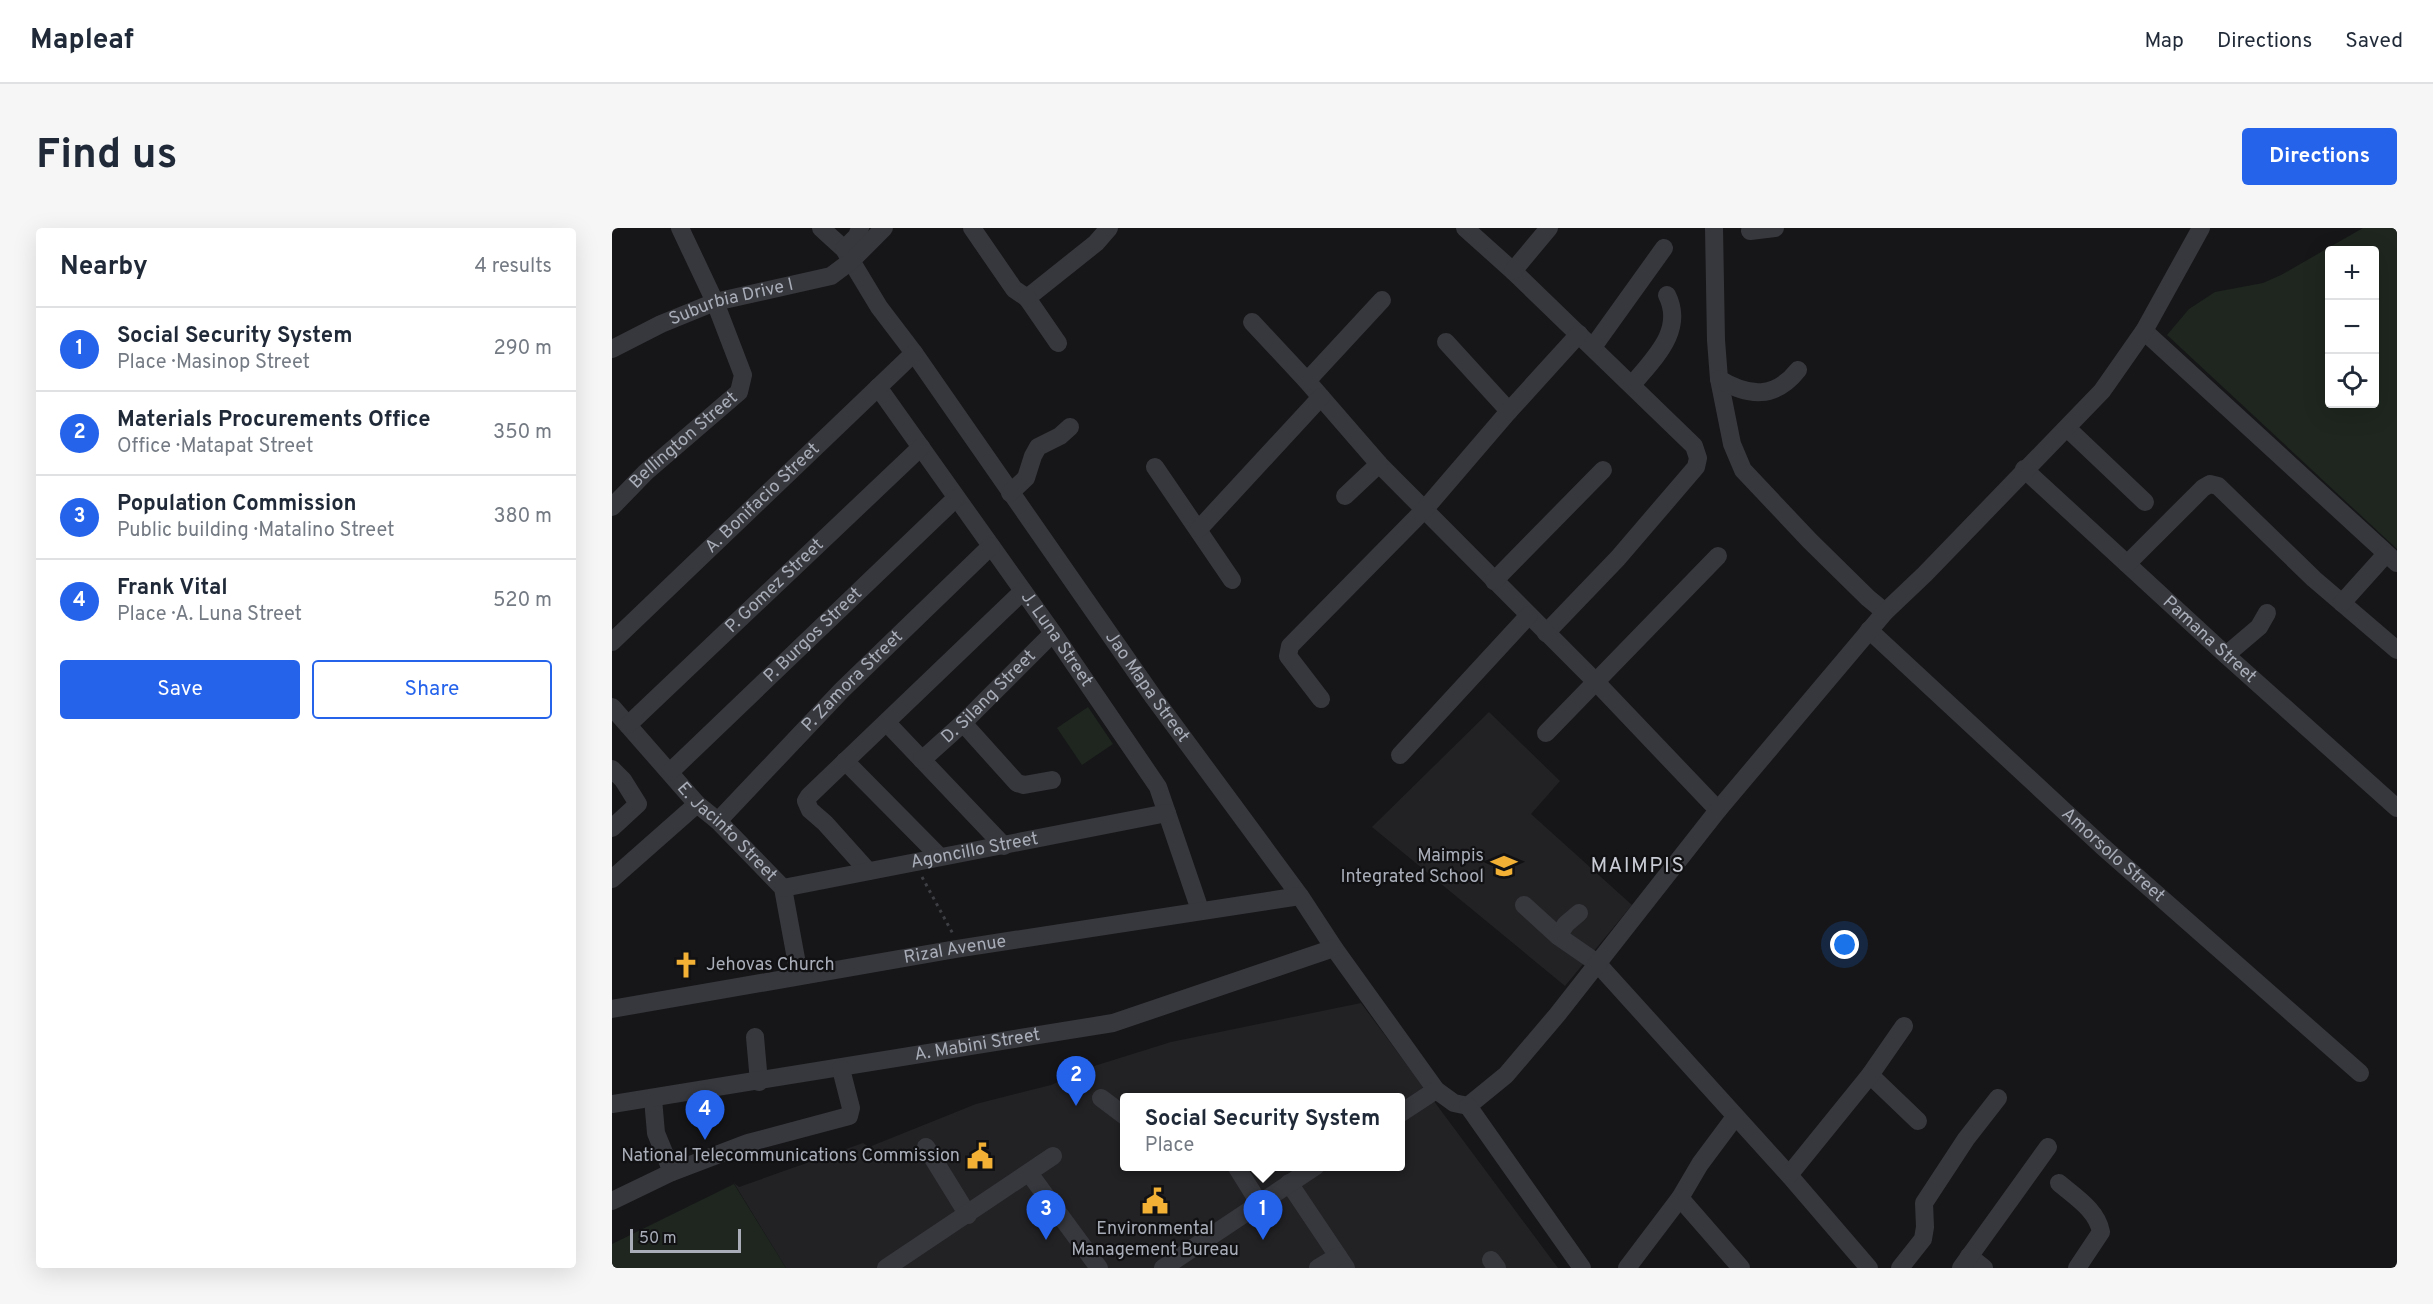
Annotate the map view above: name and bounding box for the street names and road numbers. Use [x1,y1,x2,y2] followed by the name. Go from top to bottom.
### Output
[666,273,796,331] street label: Suburbia Drive I
[624,387,743,494] street label: Bellington Street
[700,438,825,558] street label: A. Bonifacio Street
[720,534,829,638] street label: P. Gomez Street
[759,582,867,688] street label: P. Burgos Street
[1015,587,1098,691] street label: J. Luna Street
[2158,591,2261,688] street label: Pamana Street
[797,626,908,737] street label: P. Zamora Street
[1100,627,1195,747] street label: Jao Mapa Street
[937,645,1041,748] street label: D. Silang Street
[672,777,782,887] street label: E. Jacinto Street
[2056,803,2170,907] street label: Amorsolo Street
[909,827,1040,874] street label: Agoncillo Street
[902,930,1008,969] street label: Rizal Avenue
[913,1023,1042,1066] street label: A. Mabini Street

